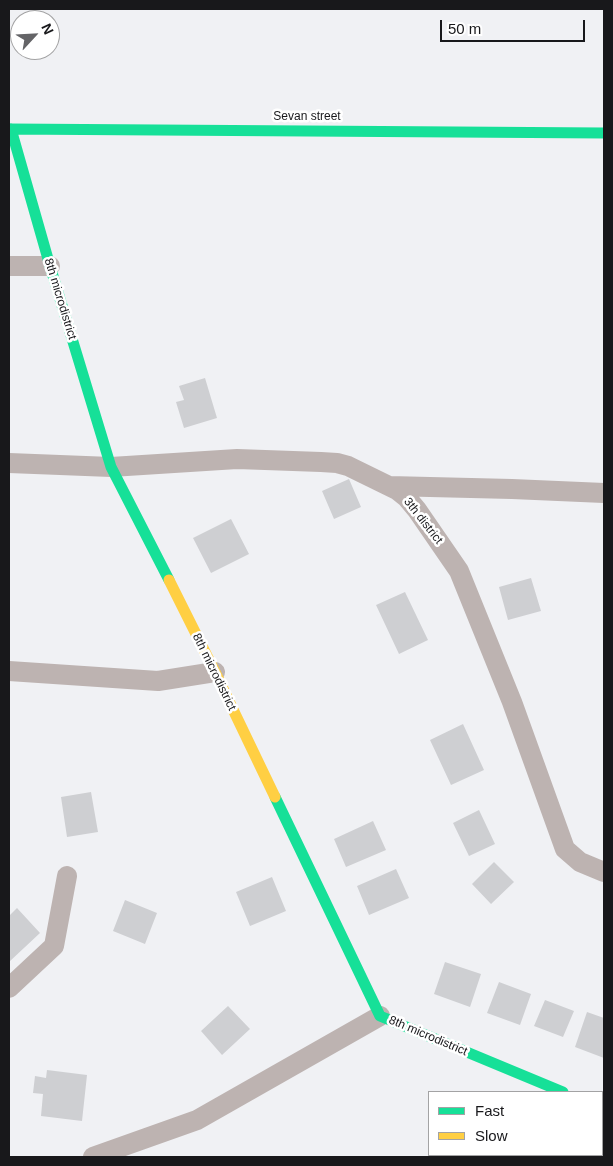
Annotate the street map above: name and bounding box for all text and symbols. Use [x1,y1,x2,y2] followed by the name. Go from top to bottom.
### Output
[10,10,60,60] north arrow
[443,10,588,42] scale bar
[448,20,481,37] text: 50 m
[38,21,57,37] text: N
[273,110,341,124] street label: Sevan street
[41,257,79,341] street label: 8th microdistrict
[400,495,446,547] street label: 3th district
[189,631,239,713] street label: 8th microdistrict
[387,1013,469,1059] street label: 8th microdistrict
[428,1091,603,1156] legend
[475,1102,504,1119] text: Fast
[475,1127,508,1144] text: Slow

